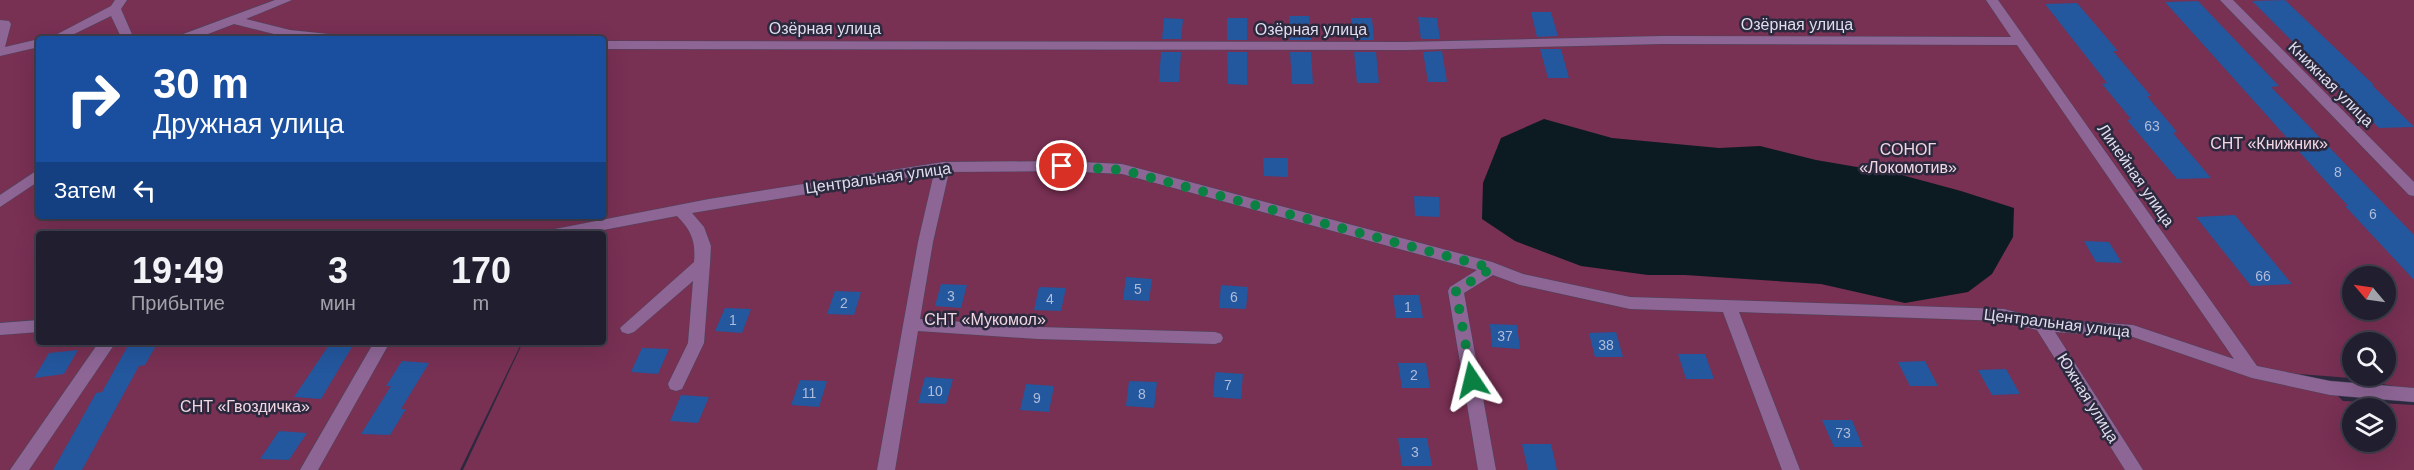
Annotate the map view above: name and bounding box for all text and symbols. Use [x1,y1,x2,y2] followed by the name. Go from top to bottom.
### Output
[1741,16,1853,33] street label: Озёрная улица
[769,20,881,37] street label: Озёрная улица
[1255,21,1367,38] street label: Озёрная улица
[2285,38,2377,130] street label: Книжная улица
[54,60,132,138] icon: right
[153,60,249,107] text: 30 m
[153,109,344,139] text: Дружная улица
[2144,118,2160,134] house number: 63
[2094,121,2178,229] street label: Линейная улица
[2210,135,2328,152] park label: СНТ «Книжник»
[1036,140,1087,191] pin
[1859,141,1957,176] park label: СОНОГ «Локомотив»
[1045,149,1078,182] icon: arrive
[804,159,952,197] street label: Центральная улица
[2334,164,2342,180] house number: 8
[128,174,161,207] icon: left
[54,178,116,203] text: Затем
[2369,206,2377,222] house number: 6
[132,250,224,291] text: 19:49
[328,250,348,291] text: 3
[451,250,511,291] text: 170
[2342,266,2396,320] north arrow
[2342,266,2396,452] map controls
[2255,268,2271,284] house number: 66
[1134,281,1142,297] house number: 5
[947,288,955,304] house number: 3
[1230,289,1238,305] house number: 6
[1046,291,1054,307] house number: 4
[131,292,225,314] text: Прибытие
[320,292,356,314] text: мин
[473,292,489,314] text: m
[840,295,848,311] house number: 2
[1404,299,1412,315] house number: 1
[1983,306,2131,340] street label: Центральная улица
[924,311,1046,328] park label: СНТ «Мукомол»
[729,312,737,328] house number: 1
[1497,328,1513,344] house number: 37
[2342,332,2396,386] button: search
[1598,337,1614,353] house number: 38
[1440,348,1504,412] position arrow
[2054,350,2122,446] street label: Южная улица
[1410,367,1418,383] house number: 2
[1224,377,1232,393] house number: 7
[927,383,943,399] house number: 10
[802,385,816,401] house number: 11
[1138,386,1146,402] house number: 8
[1033,390,1041,406] house number: 9
[180,398,310,415] park label: СНТ «Гвоздичка»
[2342,398,2396,452] button: layers
[1835,425,1851,441] house number: 73
[1411,444,1419,460] house number: 3

